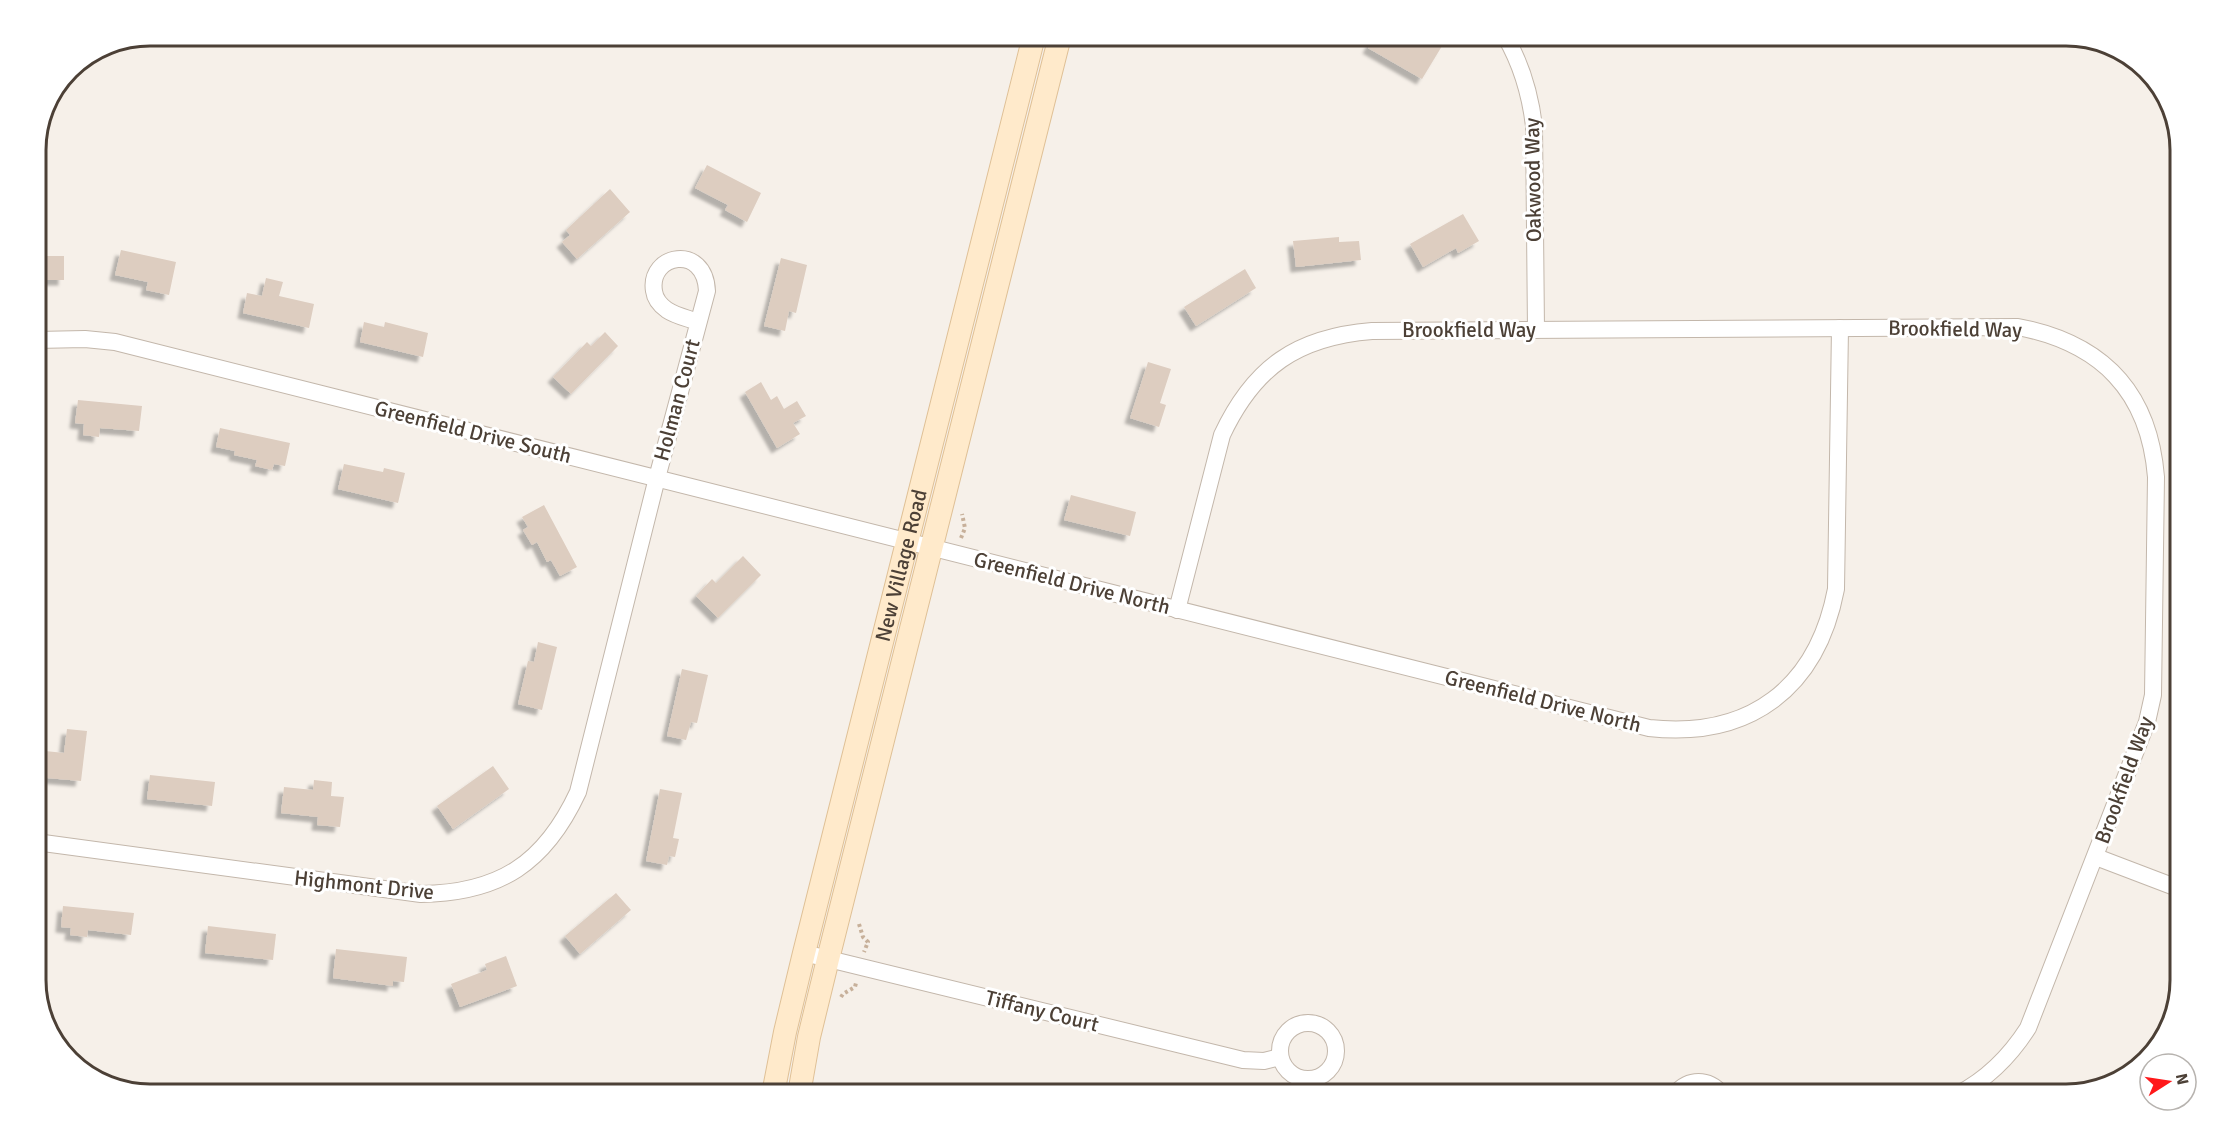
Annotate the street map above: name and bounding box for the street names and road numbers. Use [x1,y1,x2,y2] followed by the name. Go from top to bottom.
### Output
[1519,117,1547,242] street label: Oakwood Way
[1888,315,2022,343] street label: Brookfield Way
[1402,317,1536,343] street label: Brookfield Way
[648,336,706,464] street label: Holman Court
[372,395,574,469] street label: Greenfield Drive South
[870,487,933,644] street label: New Village Road
[971,546,1173,620] street label: Greenfield Drive North
[1442,664,1644,738] street label: Greenfield Drive North
[2089,712,2159,847] street label: Brookfield Way
[293,865,435,905] street label: Highmont Drive
[983,984,1101,1038] street label: Tiffany Court

